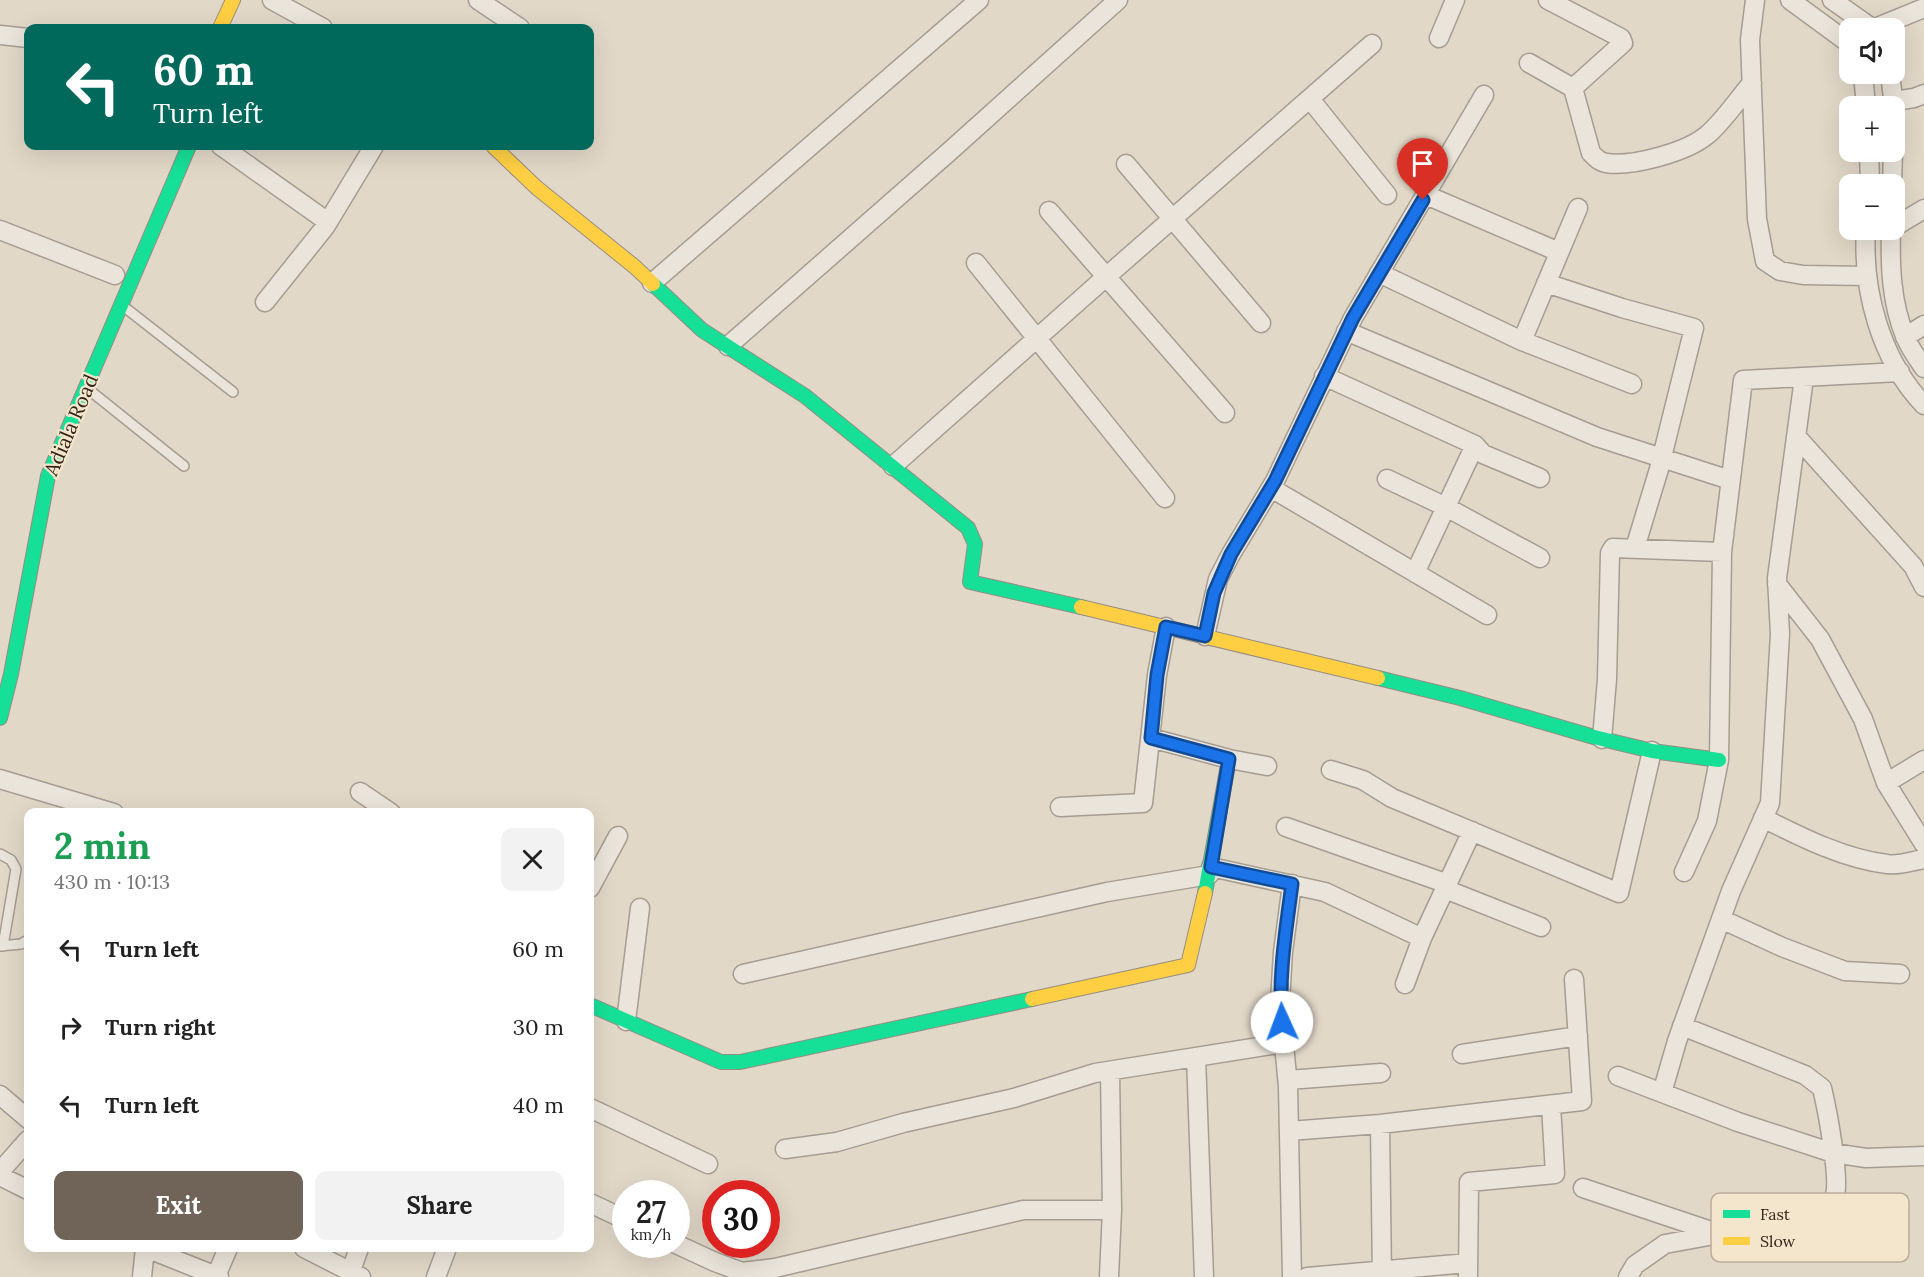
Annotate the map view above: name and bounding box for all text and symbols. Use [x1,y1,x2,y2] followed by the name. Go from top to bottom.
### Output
[1839,18,1905,240] map controls
[1839,18,1905,84] button: sound
[153,43,254,97] text: 60 m
[54,48,132,126] icon: left
[153,96,263,130] text: Turn left
[1839,96,1905,162] button: +
[1397,138,1448,200] pin
[1406,147,1439,180] icon: arrive
[1839,174,1905,240] button: −
[38,370,103,480] street label: Adiala Road
[54,823,151,869] text: 2 min
[501,828,564,891] button: close
[54,869,170,894] text: 430 m · 10:13
[54,933,87,966] icon: left
[105,935,199,963] text: Turn left
[512,935,564,963] text: 60 m
[1250,990,1314,1054] position arrow
[54,1011,87,1044] icon: right
[105,1013,216,1041] text: Turn right
[513,1013,564,1041] text: 30 m
[54,1089,87,1122] icon: left
[105,1091,199,1119] text: Turn left
[513,1091,564,1119] text: 40 m
[54,1171,303,1240] button: Exit
[315,1171,564,1240] button: Share
[702,1180,780,1258] speed limit sign: 30
[636,1193,666,1231] text: 27
[1711,1193,1909,1262] legend
[1760,1204,1791,1224] text: Fast
[631,1225,671,1244] text: km/h
[1760,1231,1796,1251] text: Slow

